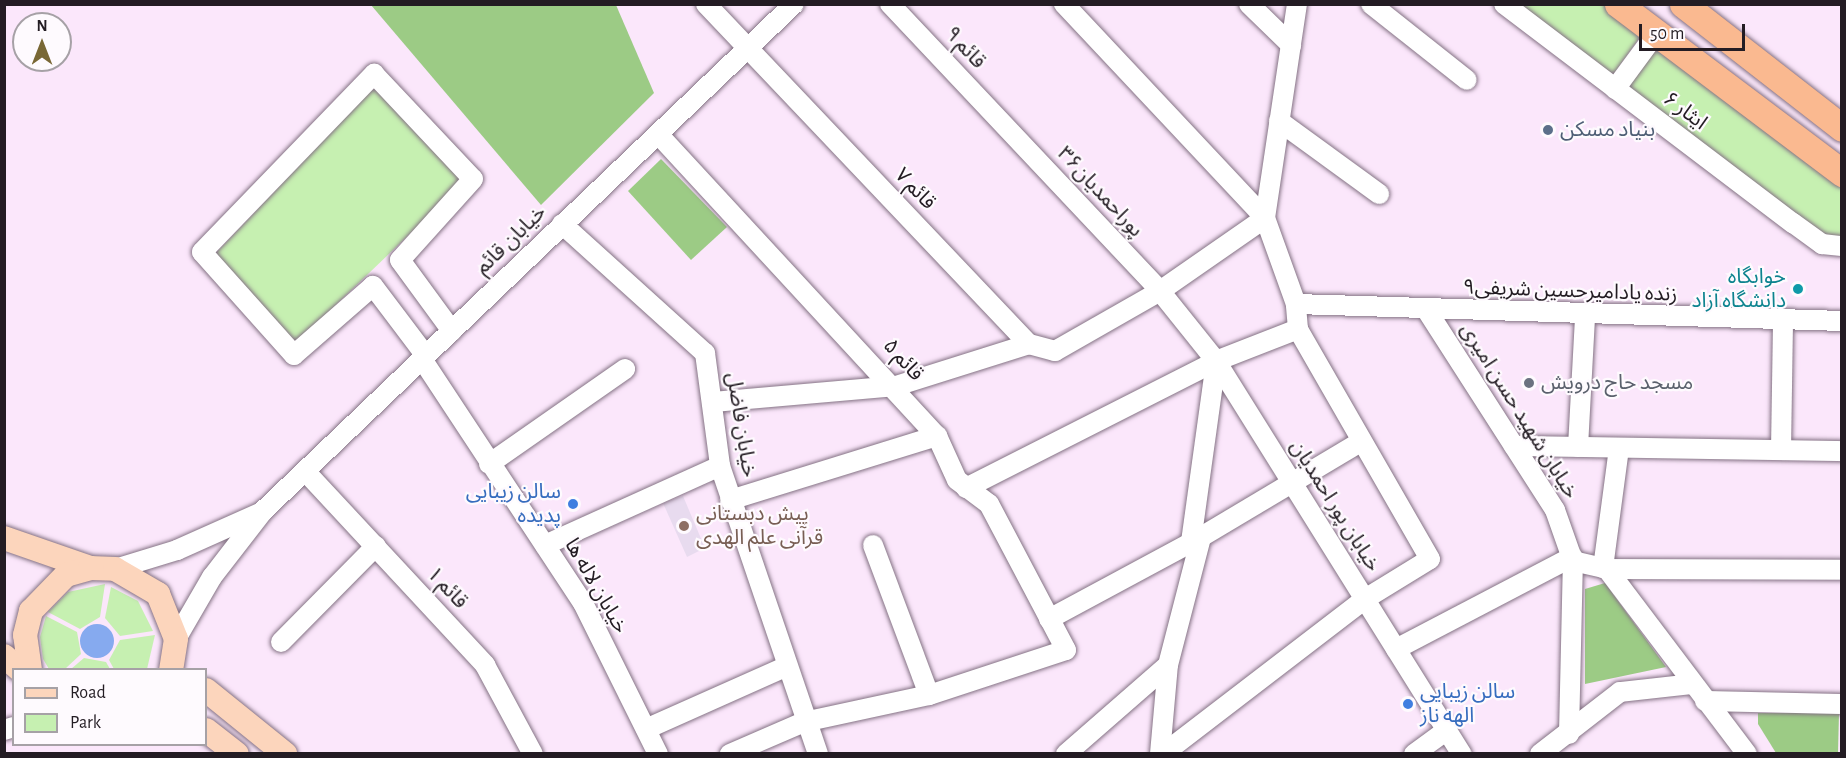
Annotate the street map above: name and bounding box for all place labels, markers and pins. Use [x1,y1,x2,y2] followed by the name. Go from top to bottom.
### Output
[1560,117,1655,143] place label: بنیاد مسکن
[1541,123,1555,137] marker: بنیاد مسکن
[1692,264,1786,314] place label: خوابگاه دانشگاه آزاد
[1791,282,1805,296] marker: خوابگاه دانشگاه آزاد
[1541,370,1693,396] place label: مسجد حاج درویش
[1522,376,1536,390] marker: مسجد حاج درویش
[466,479,561,529] place label: سالن زیبایی پدیده
[566,497,580,511] marker: سالن زیبایی پدیده
[696,501,823,551] place label: پیش دبستانی قرآنی علم الهدی
[677,519,691,533] marker: پیش دبستانی قرآنی علم الهدی
[1420,679,1515,729] place label: سالن زیبایی الهه ناز
[1401,697,1415,711] marker: سالن زیبایی الهه ناز

